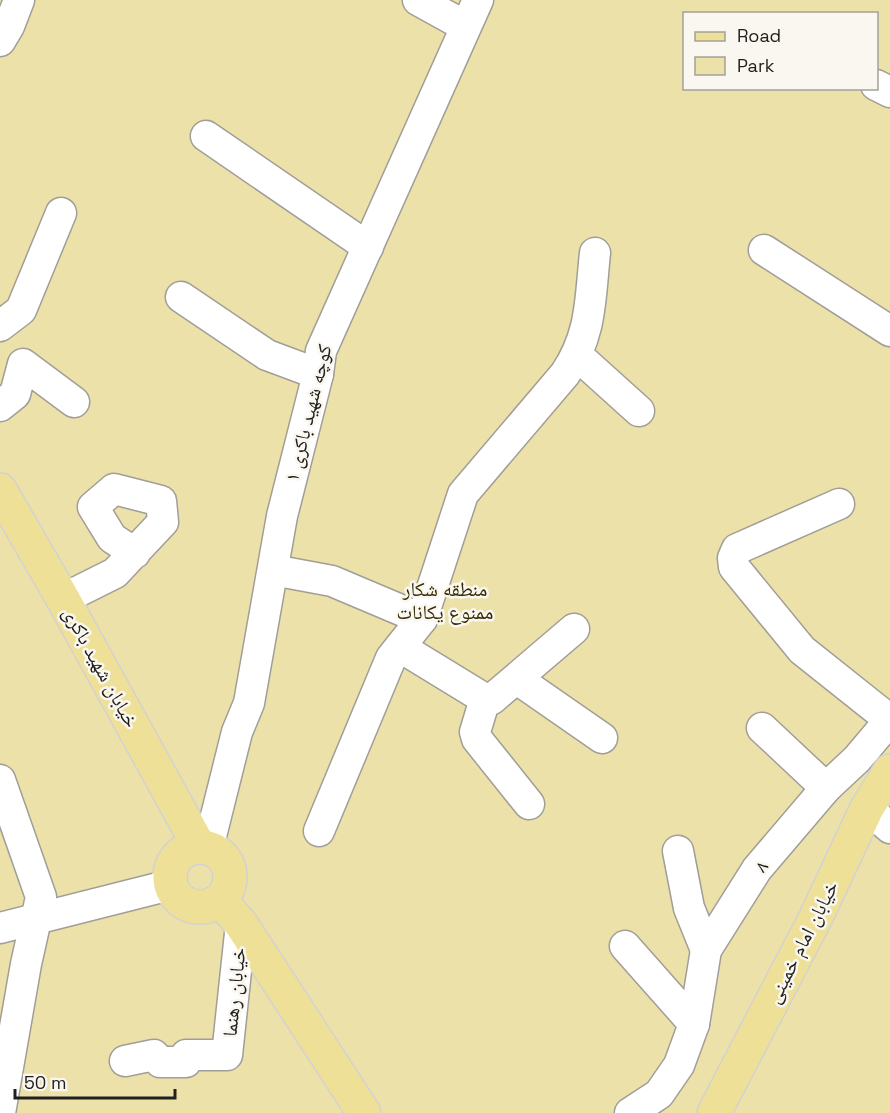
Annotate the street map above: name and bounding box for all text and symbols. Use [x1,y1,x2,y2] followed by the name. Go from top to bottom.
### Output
[683,12,878,90] legend
[737,24,781,47] text: Road
[737,54,775,77] text: Park
[278,342,338,484] street label: کوچه شهید باکری ۱
[397,576,493,625] park label: منطقه شکار ممنوع یکانات
[57,602,145,732] street label: خیابان شهید باکری
[748,854,774,878] street label: ۸
[760,876,845,1008] street label: خیابان امام خمینی
[216,946,252,1038] street label: خیابان رهنما
[15,1062,176,1100] scale bar
[24,1071,66,1094] text: 50 m

